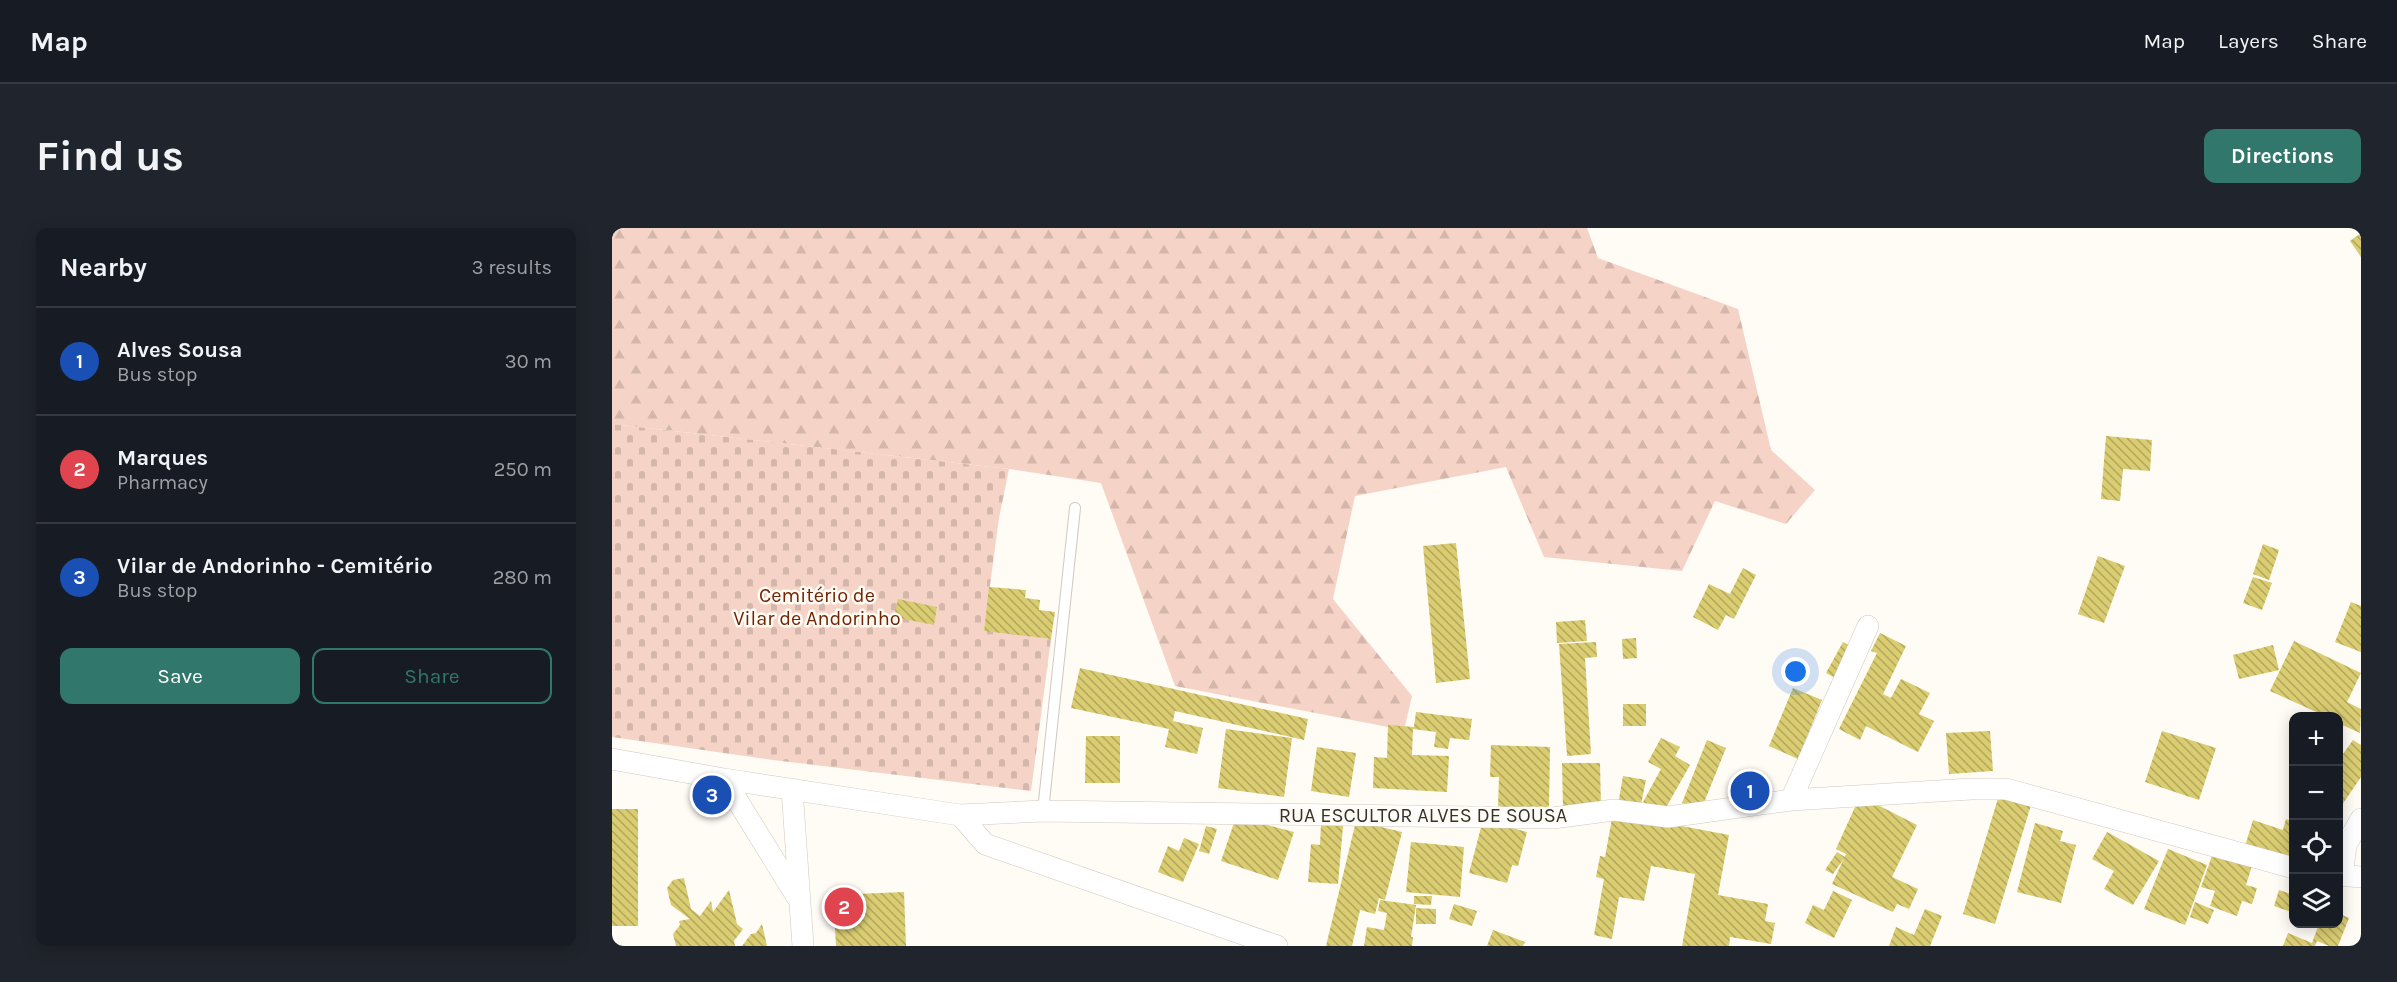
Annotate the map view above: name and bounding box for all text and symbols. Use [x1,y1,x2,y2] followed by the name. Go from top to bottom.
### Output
[30,25,88,58] text: Map
[2143,29,2185,53] text: Map
[2218,29,2279,53] text: Layers
[2312,29,2367,53] text: Share
[2204,129,2361,183] button: Directions
[36,131,184,181] text: Find us
[60,252,147,283] text: Nearby
[472,256,552,279] text: 3 results
[117,337,242,363] text: Alves Sousa
[76,350,83,373] text: 1
[505,350,552,373] text: 30 m
[117,363,197,386] text: Bus stop
[117,445,208,471] text: Marques
[73,458,86,481] text: 2
[494,458,552,481] text: 250 m
[117,471,208,494] text: Pharmacy
[117,553,433,579] text: Vilar de Andorinho - Cemitério
[73,566,86,589] text: 3
[493,566,552,589] text: 280 m
[117,579,197,602] text: Bus stop
[733,584,901,630] park label: Cemitério de Vilar de Andorinho
[60,648,300,704] button: Save
[312,648,552,704] button: Share
[1781,657,1810,686] your location
[2289,712,2343,928] map controls
[2289,712,2343,766] button: +
[2289,766,2343,820] button: −
[1730,768,1770,814] pin: 1
[692,772,732,818] pin: 3
[1279,804,1567,827] street label: RUA ESCULTOR ALVES DE SOUSA
[2289,820,2343,874] button: locate
[2289,874,2343,928] button: layers
[824,884,864,930] pin: 2

